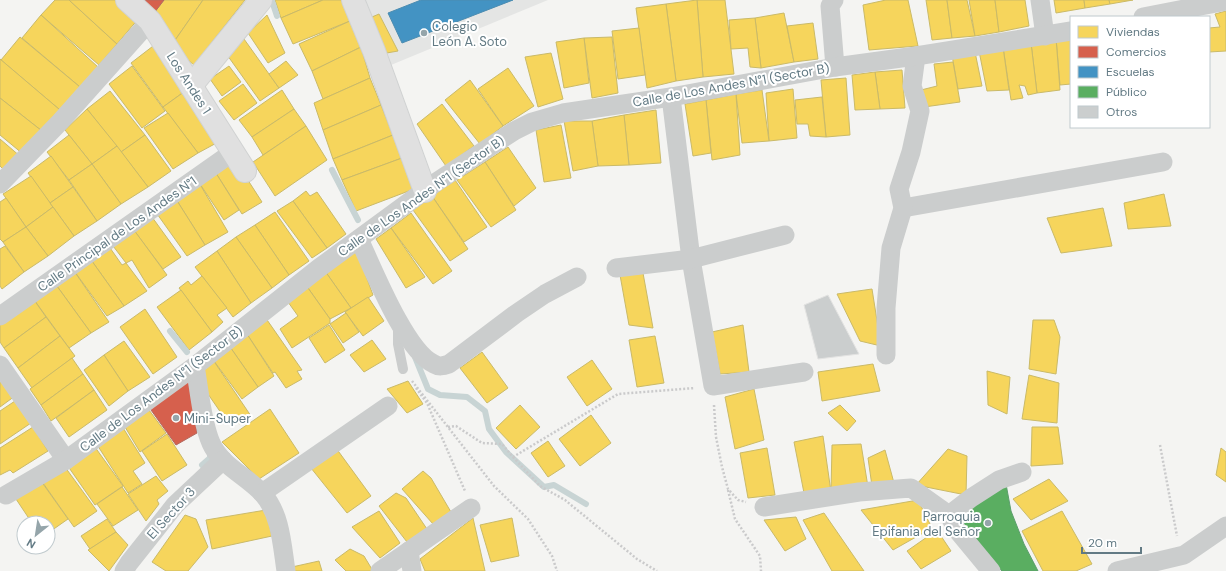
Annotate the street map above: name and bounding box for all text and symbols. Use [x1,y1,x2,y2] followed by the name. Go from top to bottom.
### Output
[1070,16,1210,128] legend
[432,18,507,50] place label: Colegio León A. Soto
[1106,24,1160,40] text: Viviendas
[419,28,429,38] marker: Colegio León A. Soto
[1106,44,1166,60] text: Comercios
[163,49,215,117] street label: Los Andes 1
[631,59,831,111] street label: Calle de Los Andes N°1 (Sector B)
[1106,64,1155,80] text: Escuelas
[1106,84,1147,100] text: Público
[1106,104,1137,120] text: Otros
[334,132,508,260] street label: Calle de Los Andes N°1 (Sector B)
[34,172,200,296] street label: Calle Principal de Los Andes N°1
[76,322,246,456] street label: Calle de Los Andes N°1 (Sector B)
[184,410,251,427] place label: Mini-Super
[171,413,181,423] marker: Mini-Super
[143,483,199,543] street label: El Sector 3
[872,508,980,540] place label: Parroquia Epifania del Señor
[16,515,56,555] north arrow
[983,518,993,528] marker: Parroquia Epifania del Señor
[1082,529,1141,555] scale bar
[1088,535,1117,551] text: 20 m
[24,536,38,552] text: N

